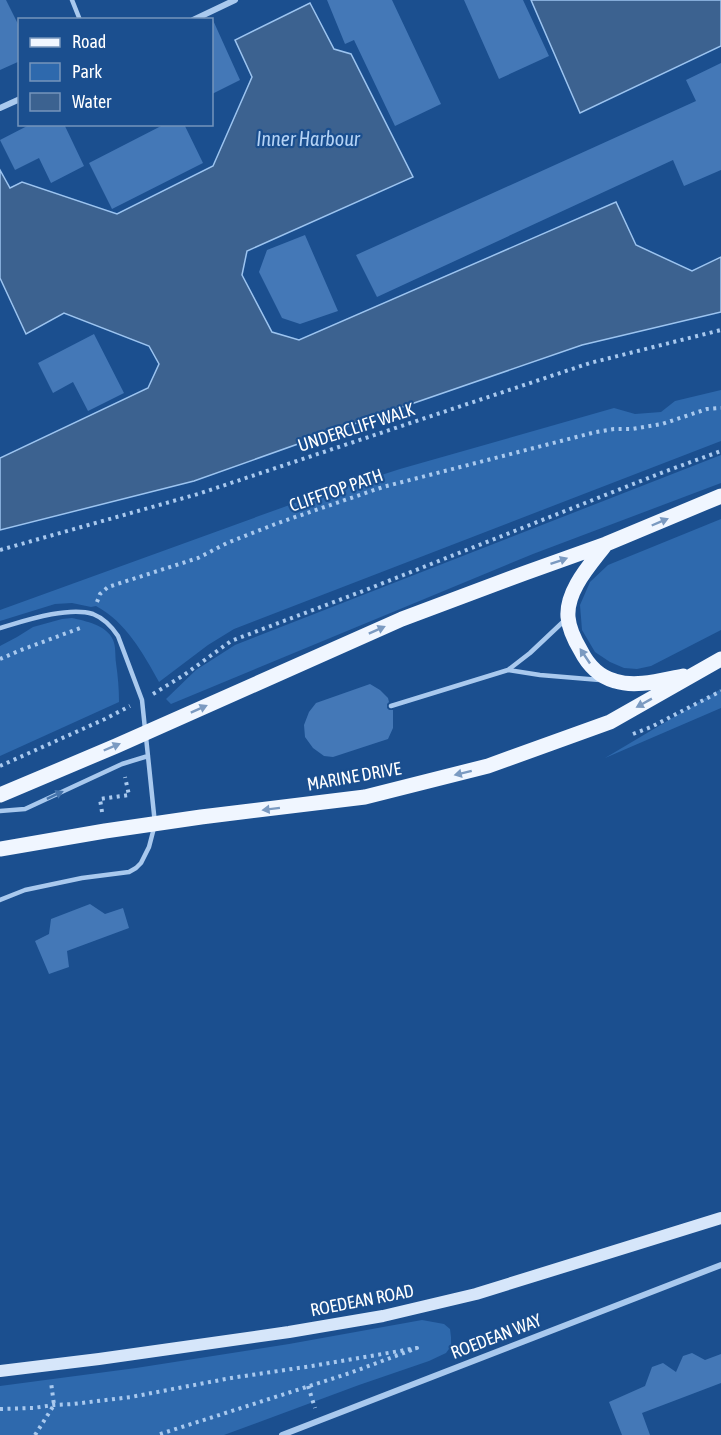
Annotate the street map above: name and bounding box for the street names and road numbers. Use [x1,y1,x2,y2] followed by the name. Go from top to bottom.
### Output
[295,398,417,456] street label: UNDERCLIFF WALK
[286,464,386,516] street label: CLIFFTOP PATH
[305,757,403,795] street label: MARINE DRIVE
[309,1280,415,1320] street label: ROEDEAN ROAD
[448,1309,544,1363] street label: ROEDEAN WAY

